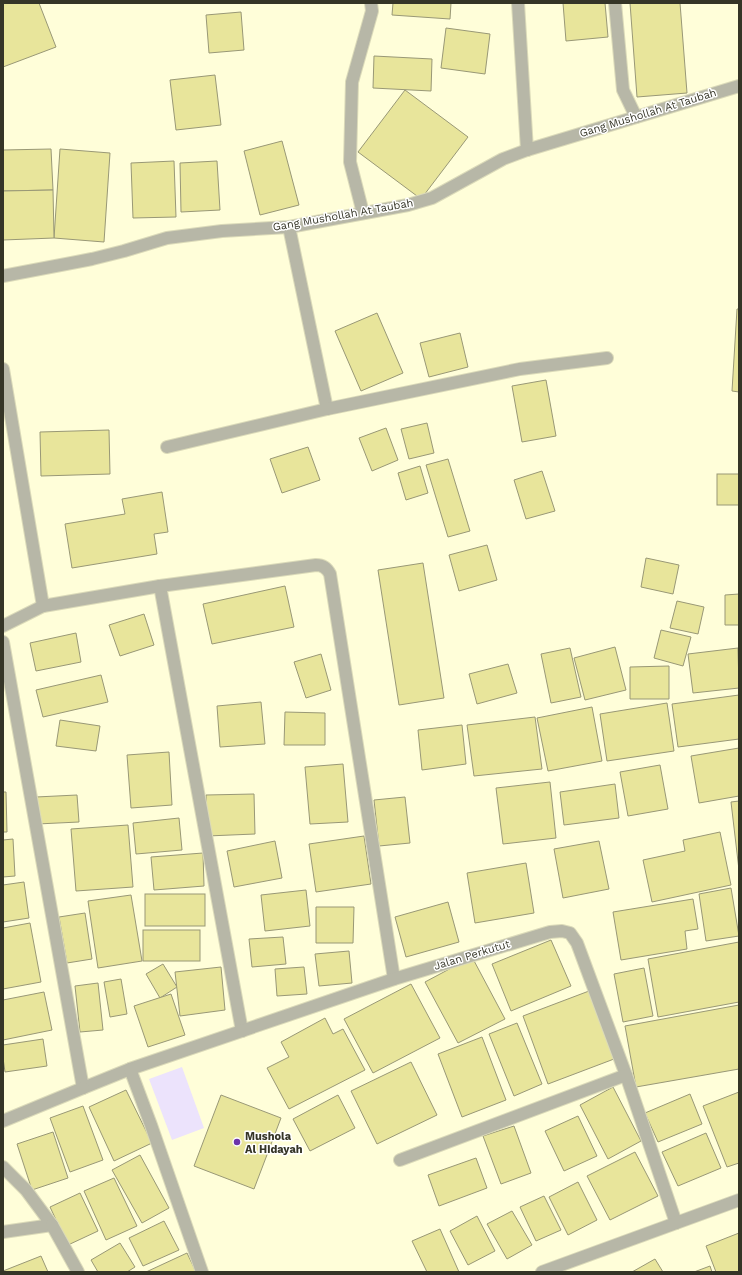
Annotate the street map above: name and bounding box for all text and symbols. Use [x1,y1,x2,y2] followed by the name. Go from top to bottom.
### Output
[578,86,718,140] street label: Gang Mushollah At Taubah
[272,196,414,234] street label: Gang Mushollah At Taubah
[432,937,512,973] street label: Jalan Perkutut
[245,1130,303,1156] place label: Mushola Al Hidayah
[232,1137,242,1147] marker: Mushola Al Hidayah

